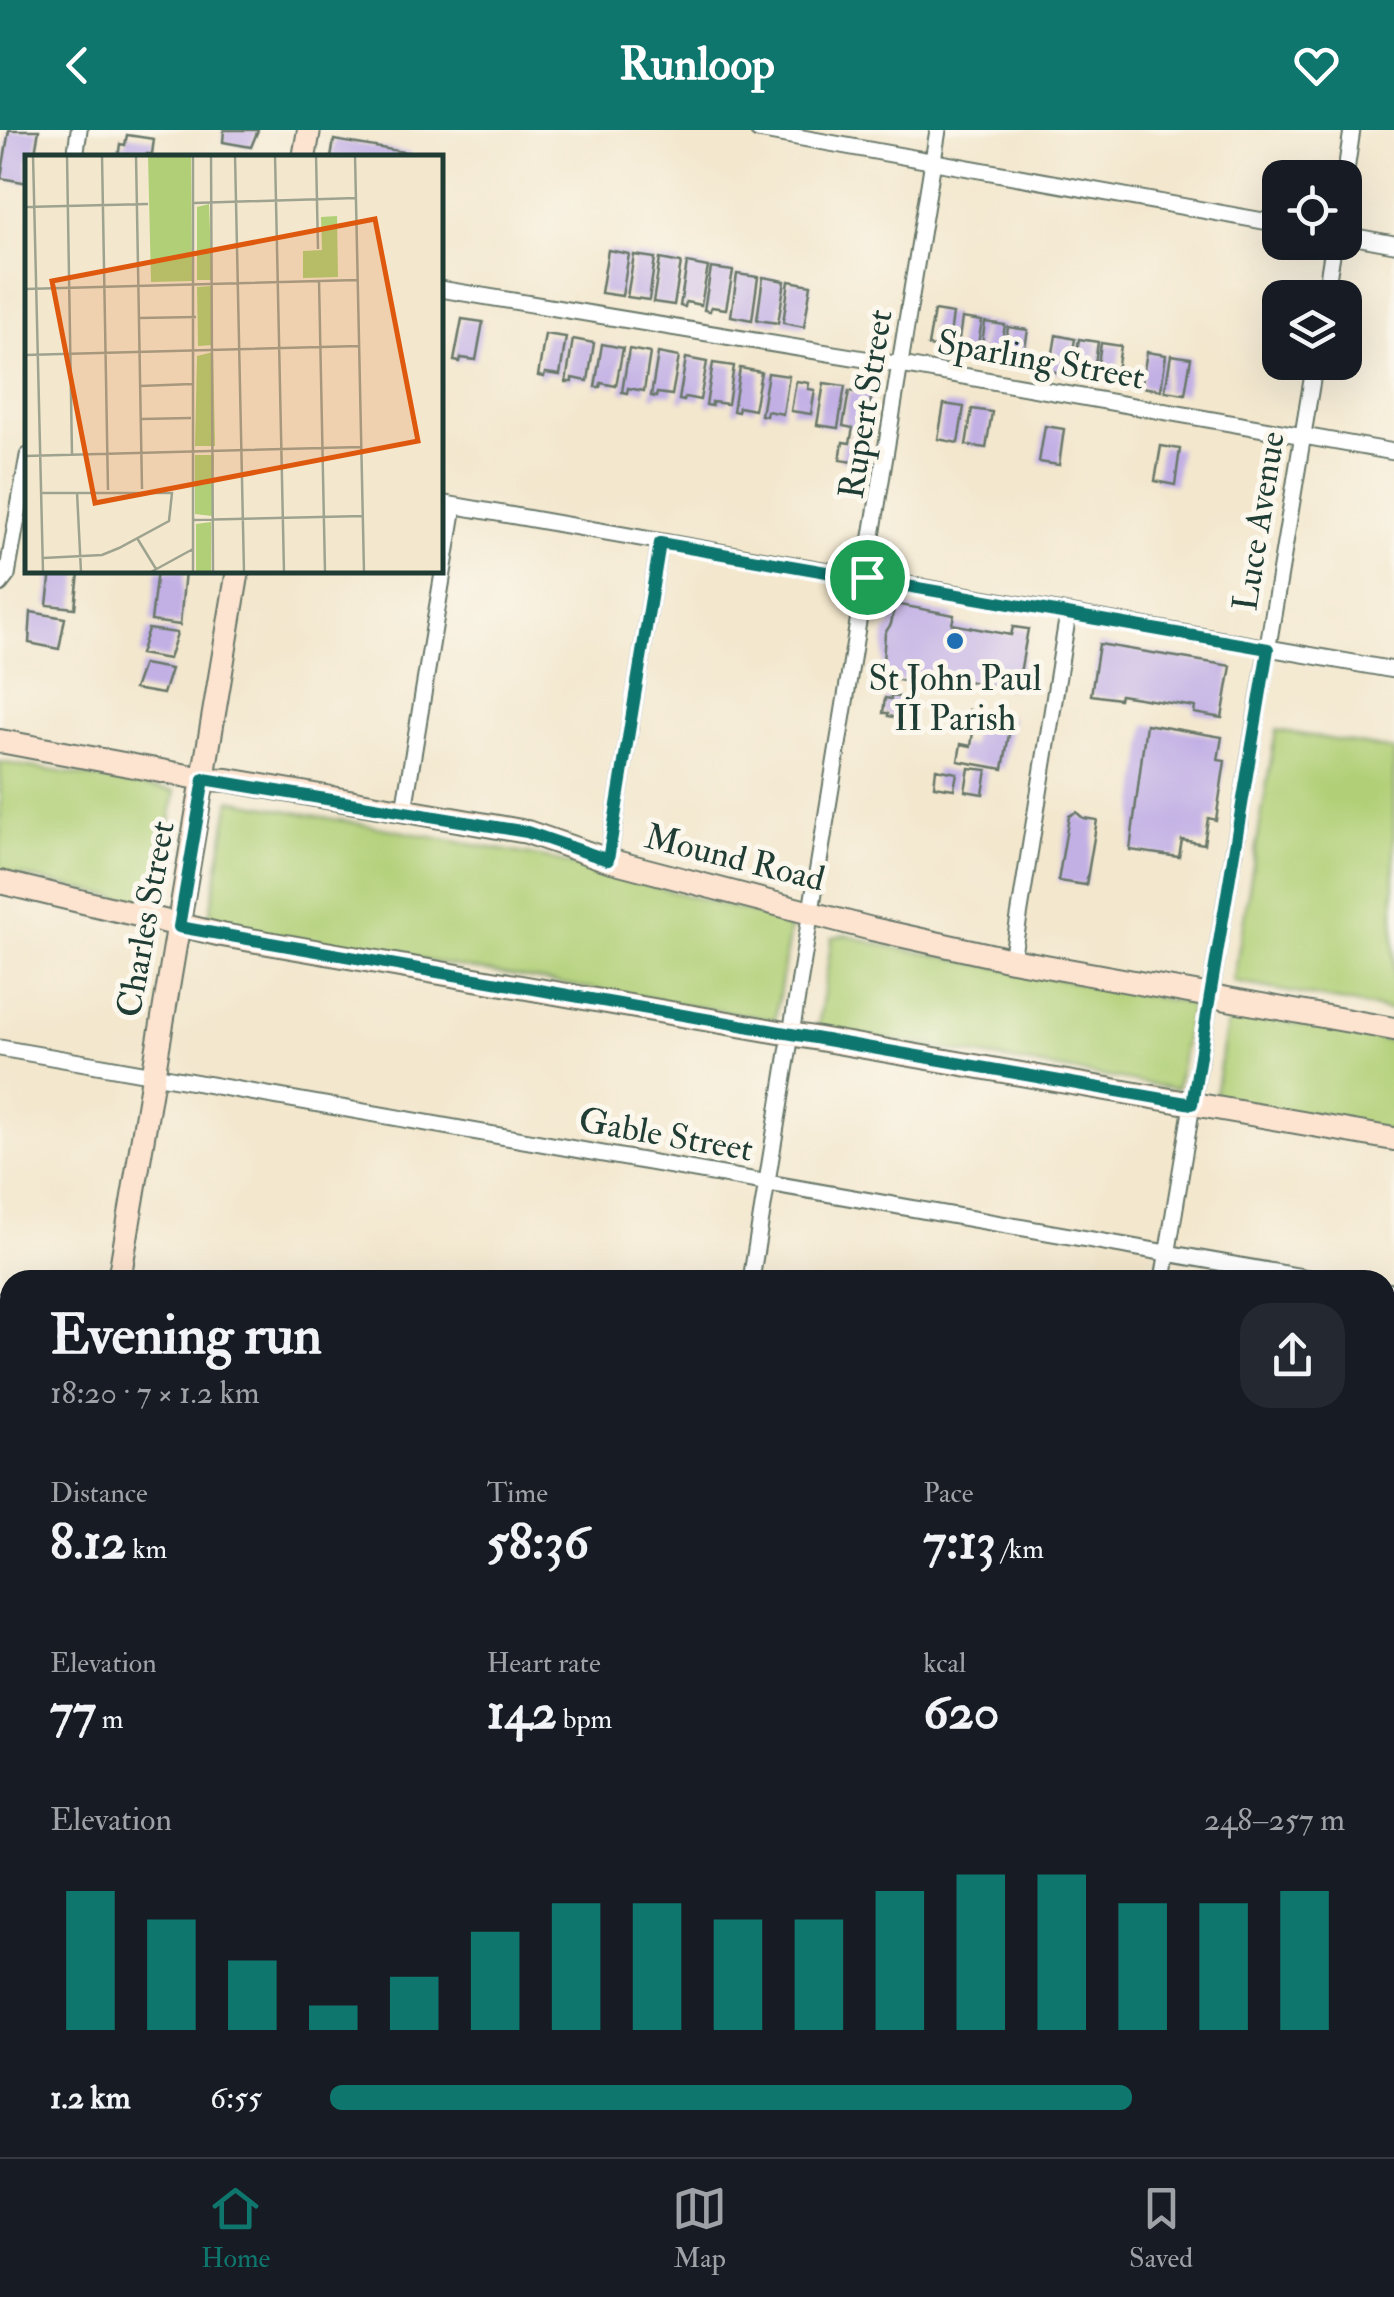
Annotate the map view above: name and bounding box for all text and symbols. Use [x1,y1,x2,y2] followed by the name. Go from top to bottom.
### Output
[619,37,775,93] text: Runloop
[50,38,105,93] icon: back
[1289,38,1344,93] icon: heart
[25,155,442,572] inset map
[1262,160,1362,380] map controls
[1262,160,1362,260] button: locate
[1262,280,1362,380] button: layers
[829,306,903,502] street label: Rupert Street
[934,320,1148,400] street label: Sparling Street
[1223,428,1295,614] street label: Luce Avenue
[825,535,910,620] pin
[840,550,895,605] icon: arrive
[944,630,966,652] marker: St John Paul II Parish
[868,657,1042,741] place label: St John Paul II Parish
[640,814,829,902] street label: Mound Road
[107,818,185,1021] street label: Charles Street
[575,1098,756,1172] street label: Gable Street
[50,1301,322,1370] text: Evening run
[1240,1303,1345,1408] button: share
[50,1373,260,1413] text: 18:20 · 7 × 1.2 km
[50,1476,148,1511] text: Distance
[487,1476,548,1511] text: Time
[923,1476,974,1511] text: Pace
[50,1511,126,1574] text: 8.12
[487,1511,589,1574] text: 58:36
[923,1511,996,1574] text: 7:13
[126,1532,167,1567] text: km
[996,1532,1044,1567] text: /km
[50,1646,157,1681] text: Elevation
[487,1646,601,1681] text: Heart rate
[923,1646,966,1681] text: kcal
[50,1681,96,1744] text: 77
[487,1681,557,1744] text: 142
[923,1681,1000,1744] text: 620
[96,1702,124,1737] text: m
[557,1702,612,1737] text: bpm
[50,1800,172,1840] text: Elevation
[1204,1800,1345,1840] text: 248–257 m
[50,2078,131,2118] text: 1.2 km
[210,2078,262,2118] text: 6:55
[201,2181,270,2276] tab: Home
[672,2181,727,2276] tab: Map
[1129,2181,1193,2276] tab: Saved

